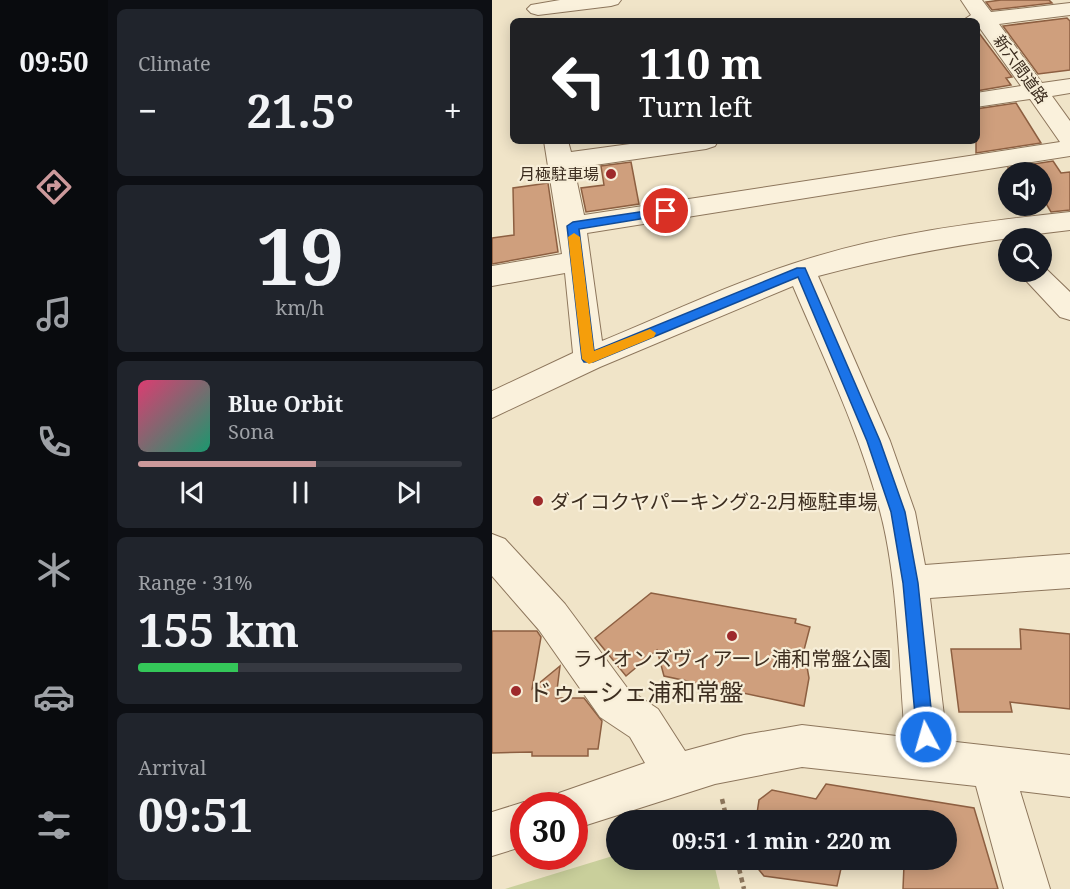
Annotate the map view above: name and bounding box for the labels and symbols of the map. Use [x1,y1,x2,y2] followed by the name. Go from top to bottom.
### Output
[989,30,1053,108] street label: 新六間道路
[519,163,599,185] place label: 月極駐車場
[604,167,618,181] marker: 月極駐車場
[640,185,691,236] pin
[550,488,878,515] place label: ダイコクヤパーキング2-2月極駐車場
[531,494,545,508] marker: ダイコクヤパーキング2-2月極駐車場
[725,629,739,643] marker: ライオンズヴィアーレ浦和常盤公園
[573,645,891,672] place label: ライオンズヴィアーレ浦和常盤公園
[528,675,744,708] place label: ドゥーシェ浦和常盤
[509,684,523,698] marker: ドゥーシェ浦和常盤
[894,705,958,769] position arrow
[510,792,588,870] speed limit sign: 30

